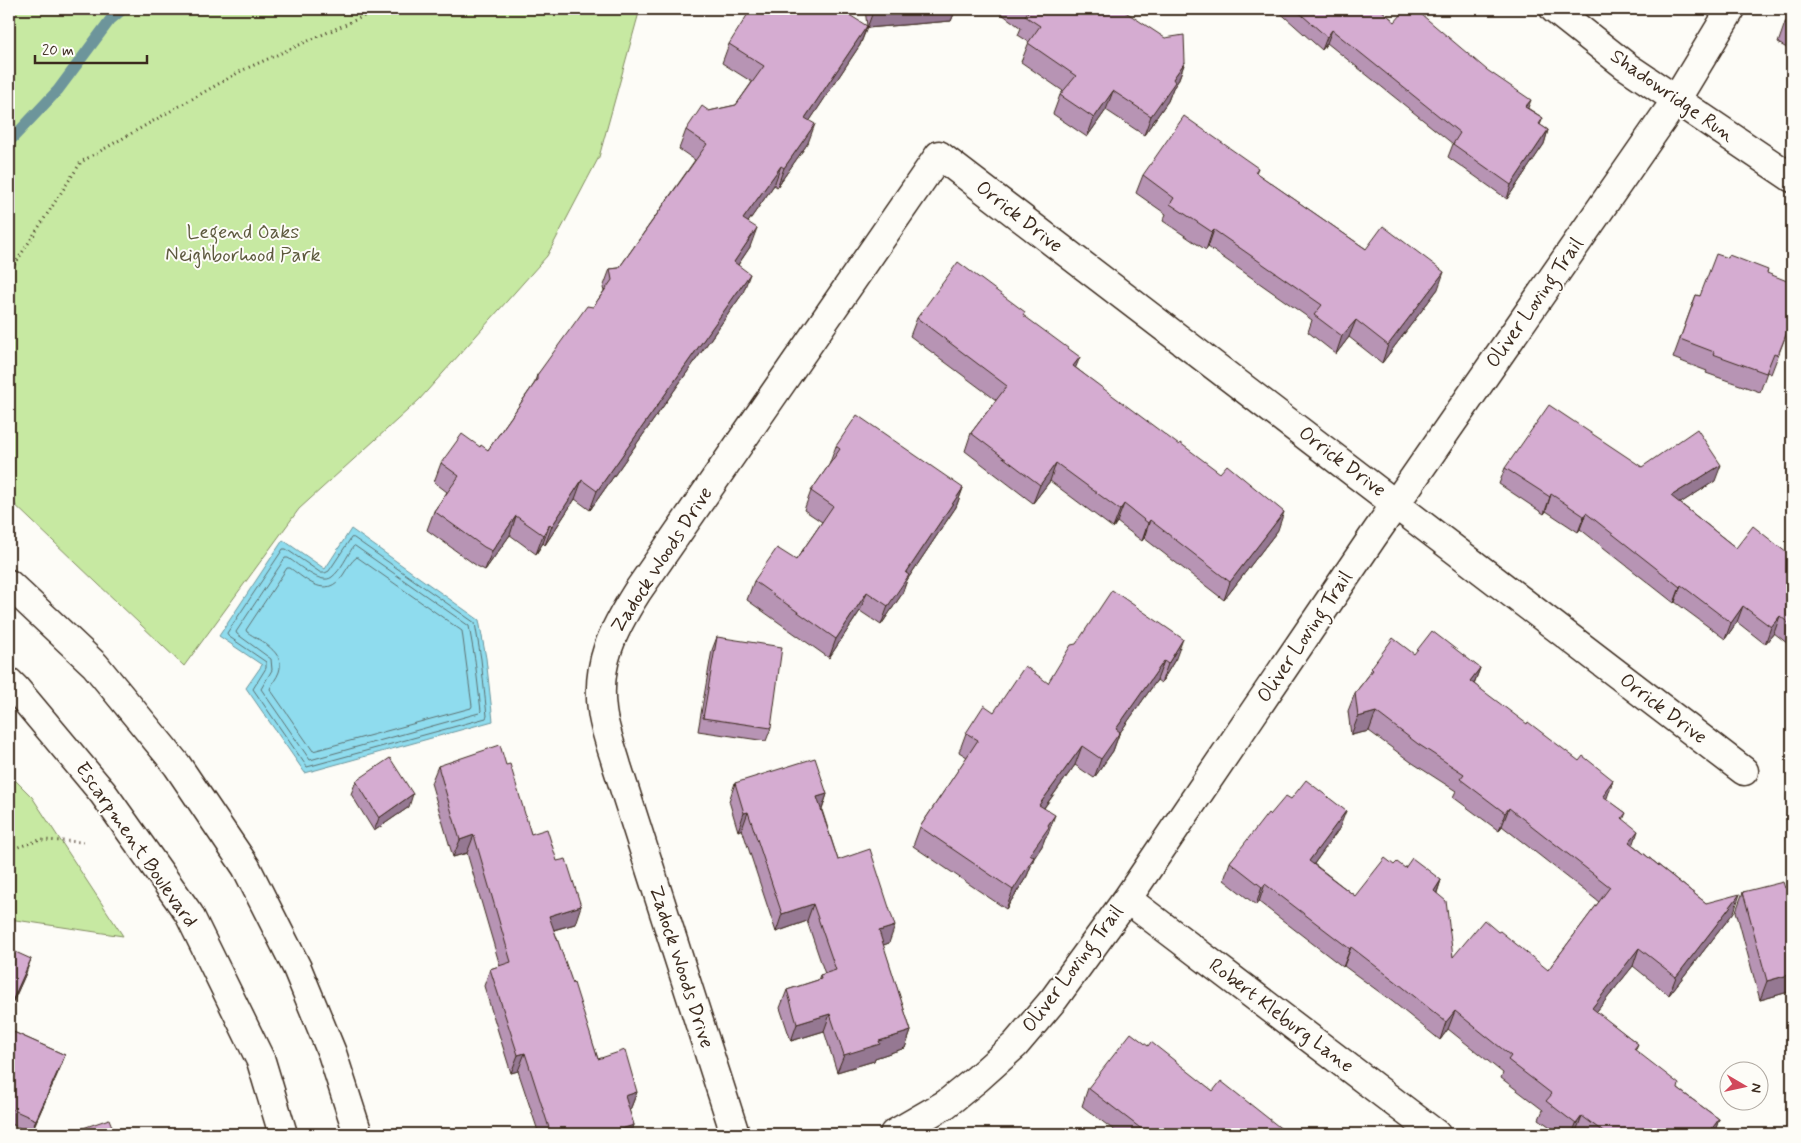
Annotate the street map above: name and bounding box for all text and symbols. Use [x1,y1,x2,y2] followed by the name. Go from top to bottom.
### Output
[35,32,148,64] scale bar
[42,41,74,61] text: 20 m
[1605,43,1740,149] street label: Shadowridge Run
[970,175,1068,259] street label: Orrick Drive
[165,219,321,269] park label: Legend Oaks Neighborhood Park
[1480,232,1592,375] street label: Oliver Loving Trail
[1293,420,1391,504] street label: Orrick Drive
[605,482,719,638] street label: Zadock Woods Drive
[1251,566,1361,709] street label: Oliver Loving Trail
[1614,667,1712,751] street label: Orrick Drive
[69,757,203,933] street label: Escarpment Boulevard
[642,882,720,1052] street label: Zadock Woods Drive
[1016,900,1132,1040] street label: Oliver Loving Trail
[1203,952,1359,1080] street label: Robert Kleburg Lane
[1718,1060,1768,1110] north arrow
[1746,1082,1765,1094] text: N

